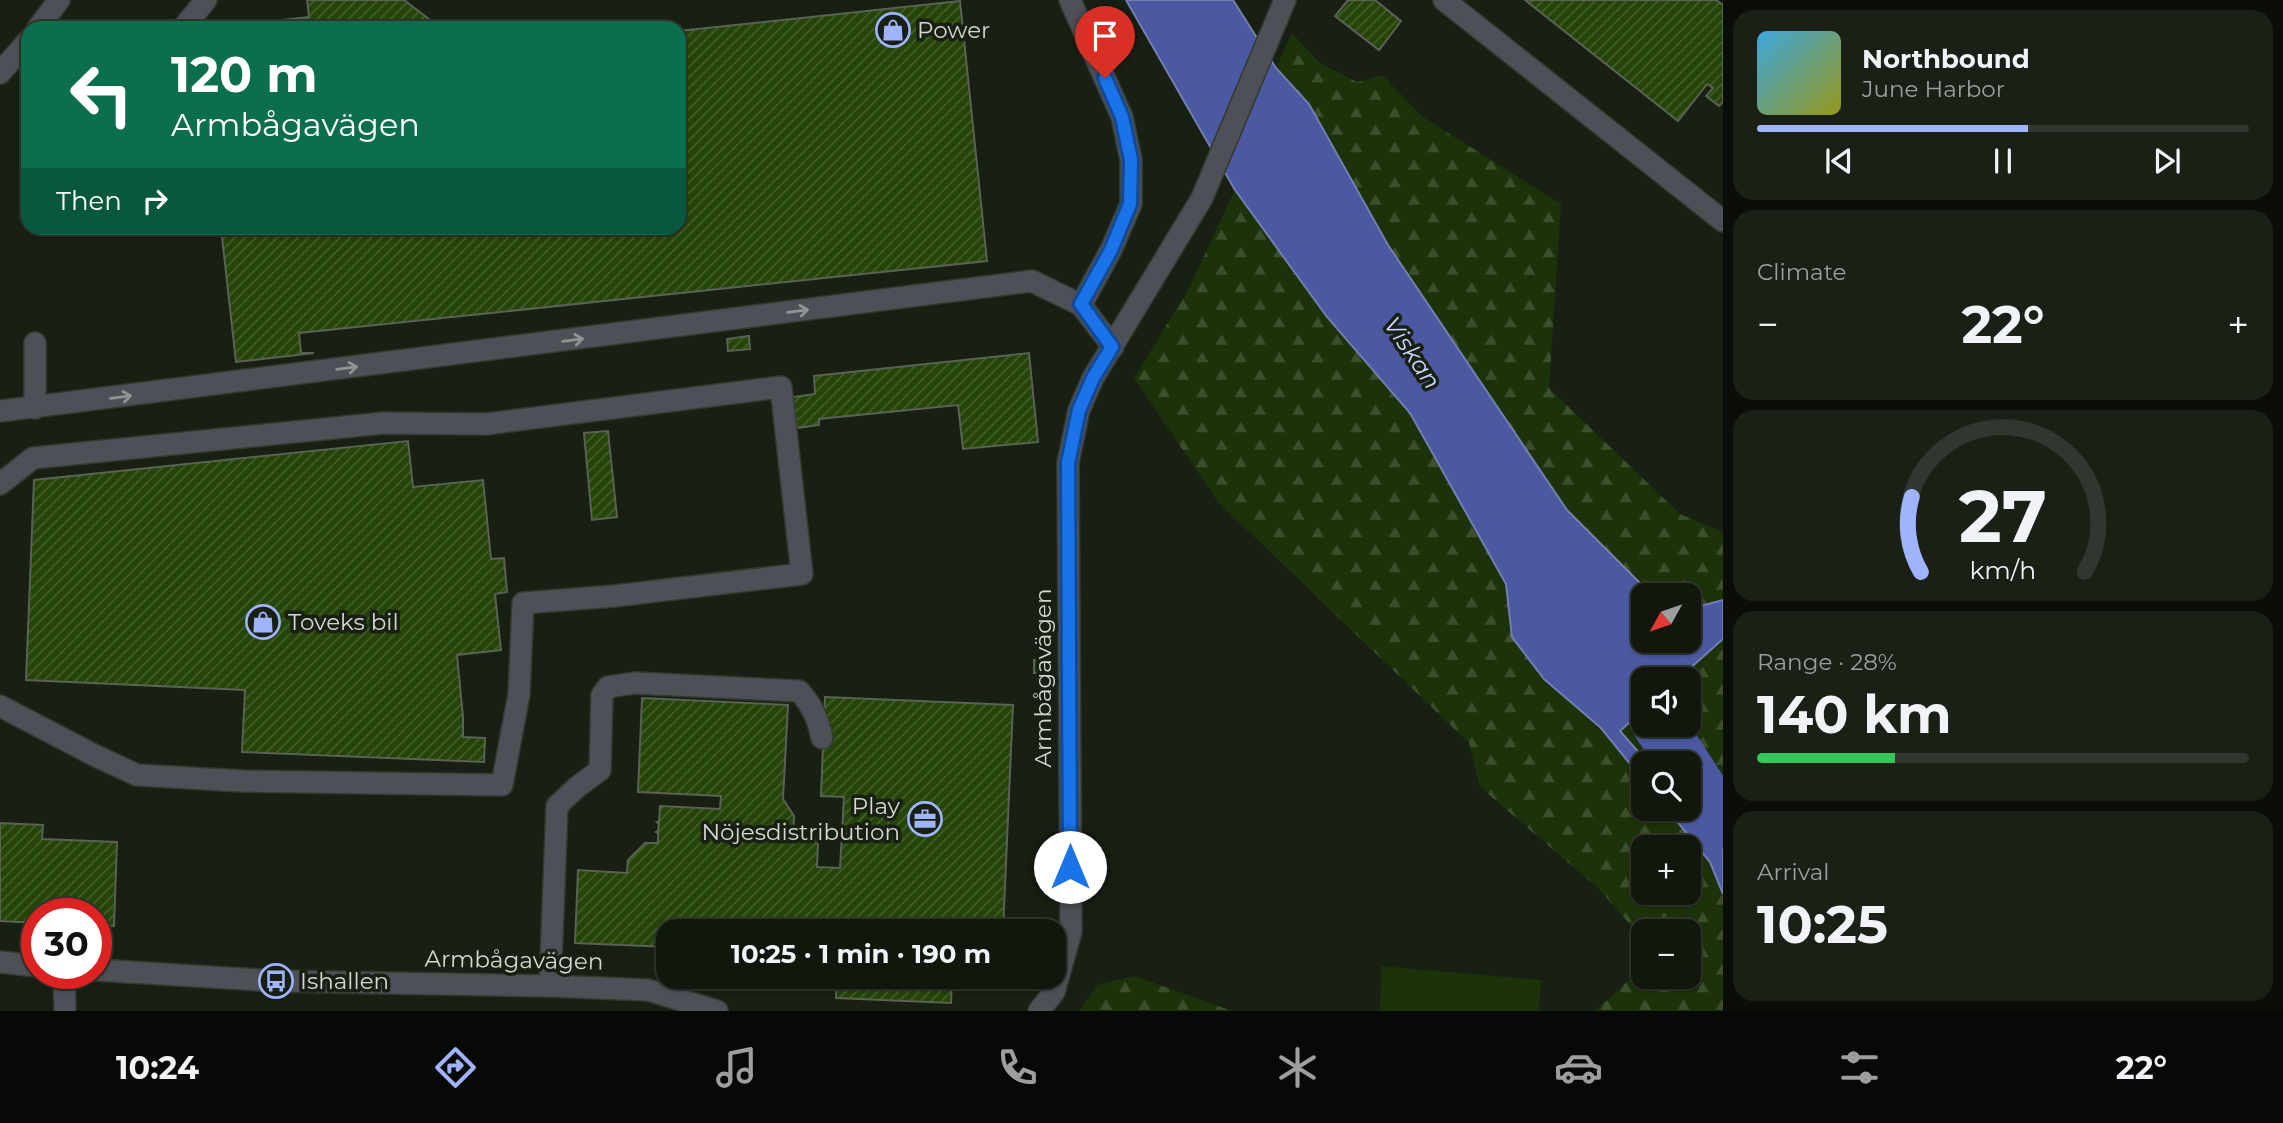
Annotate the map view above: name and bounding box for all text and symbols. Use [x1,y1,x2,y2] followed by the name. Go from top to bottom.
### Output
[1075,6,1135,78] pin
[874,11,912,49] shop icon: Power
[917,16,990,44] place label: Power
[1086,17,1124,55] icon: arrive
[1862,43,2030,75] text: Northbound
[171,45,318,104] text: 120 m
[56,49,147,140] icon: left
[1862,75,2005,103] text: June Harbor
[171,105,420,144] text: Armbågavägen
[1820,142,1858,180] icon: previous
[1984,142,2022,180] icon: pause
[2148,142,2186,180] icon: next
[136,182,174,220] icon: right
[56,185,122,217] text: Then
[1757,258,1846,286] text: Climate
[1961,293,2045,356] text: 22°
[1757,301,1779,348] text: −
[2227,301,2249,348] text: +
[786,304,809,317] one-way arrow
[1378,311,1447,394] water label: Viskan
[561,333,583,346] one-way arrow
[335,362,358,375] one-way arrow
[109,391,132,404] one-way arrow
[1959,472,2047,560] text: 27
[1970,554,2036,584] text: km/h
[1631,583,1701,653] north arrow
[1631,583,1701,989] map controls
[1029,589,1057,767] street label: Armbågavägen
[244,603,282,641] shop icon: Toveks bil
[288,608,399,636] place label: Toveks bil
[1757,648,1897,676] text: Range · 28%
[1631,667,1701,737] button: sound
[1757,683,1952,746] text: 140 km
[1631,751,1701,821] button: search
[701,792,901,846] place label: Play Nöjesdistribution
[906,800,944,838] office icon: Play Nöjesdistribution
[1033,830,1107,904] position arrow
[1631,835,1701,905] button: +
[1757,858,1830,886] text: Arrival
[1757,893,1888,956] text: 10:25
[21,898,112,989] speed limit sign: 30
[1631,919,1701,989] button: −
[731,938,991,970] text: 10:25 · 1 min · 190 m
[424,944,604,976] street label: Armbågavägen
[257,962,295,1000] bus stop icon: Ishallen
[300,967,389,995] place label: Ishallen
[431,1043,480,1092] icon: directions
[712,1043,761,1092] icon: music
[993,1043,1042,1092] icon: phone
[1273,1043,1322,1092] icon: climate
[1554,1043,1603,1092] icon: car
[1835,1043,1884,1092] icon: filters
[116,1048,199,1087] text: 10:24
[2116,1048,2167,1087] text: 22°

